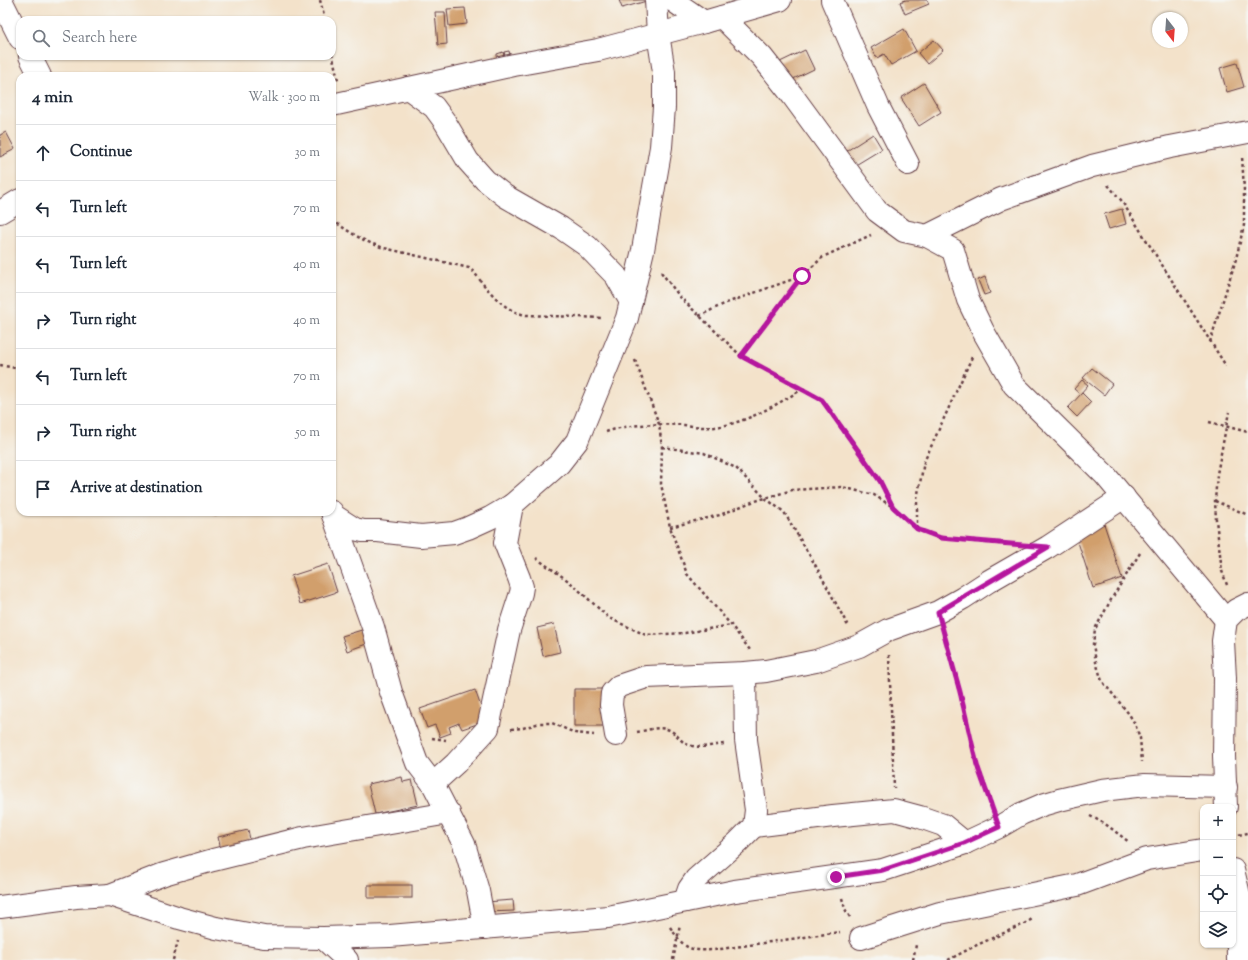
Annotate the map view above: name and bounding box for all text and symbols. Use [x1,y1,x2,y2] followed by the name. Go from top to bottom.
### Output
[1152,12,1188,48] north arrow
[16,16,336,60] search box
[30,27,52,49] icon: search
[62,28,137,49] text: Search here
[32,86,73,110] text: 4 min
[248,89,320,107] text: Walk · 300 m
[32,142,54,164] icon: ahead
[70,142,132,163] text: Continue
[294,144,320,162] text: 30 m
[32,198,54,220] icon: left
[70,198,127,219] text: Turn left
[293,200,320,218] text: 70 m
[32,254,54,276] icon: left
[70,254,127,275] text: Turn left
[293,256,320,274] text: 40 m
[793,267,811,285] route start
[32,310,54,332] icon: right
[70,310,136,331] text: Turn right
[293,312,320,330] text: 40 m
[32,366,54,388] icon: left
[70,366,127,387] text: Turn left
[293,368,320,386] text: 70 m
[32,422,54,444] icon: right
[70,422,136,443] text: Turn right
[295,424,320,442] text: 50 m
[32,478,54,500] icon: arrive
[70,478,203,499] text: Arrive at destination
[1200,804,1236,948] map controls
[1200,804,1236,840] button: +
[1200,840,1236,876] button: −
[827,868,845,886] route end
[1200,876,1236,912] button: locate
[1200,912,1236,948] button: layers

